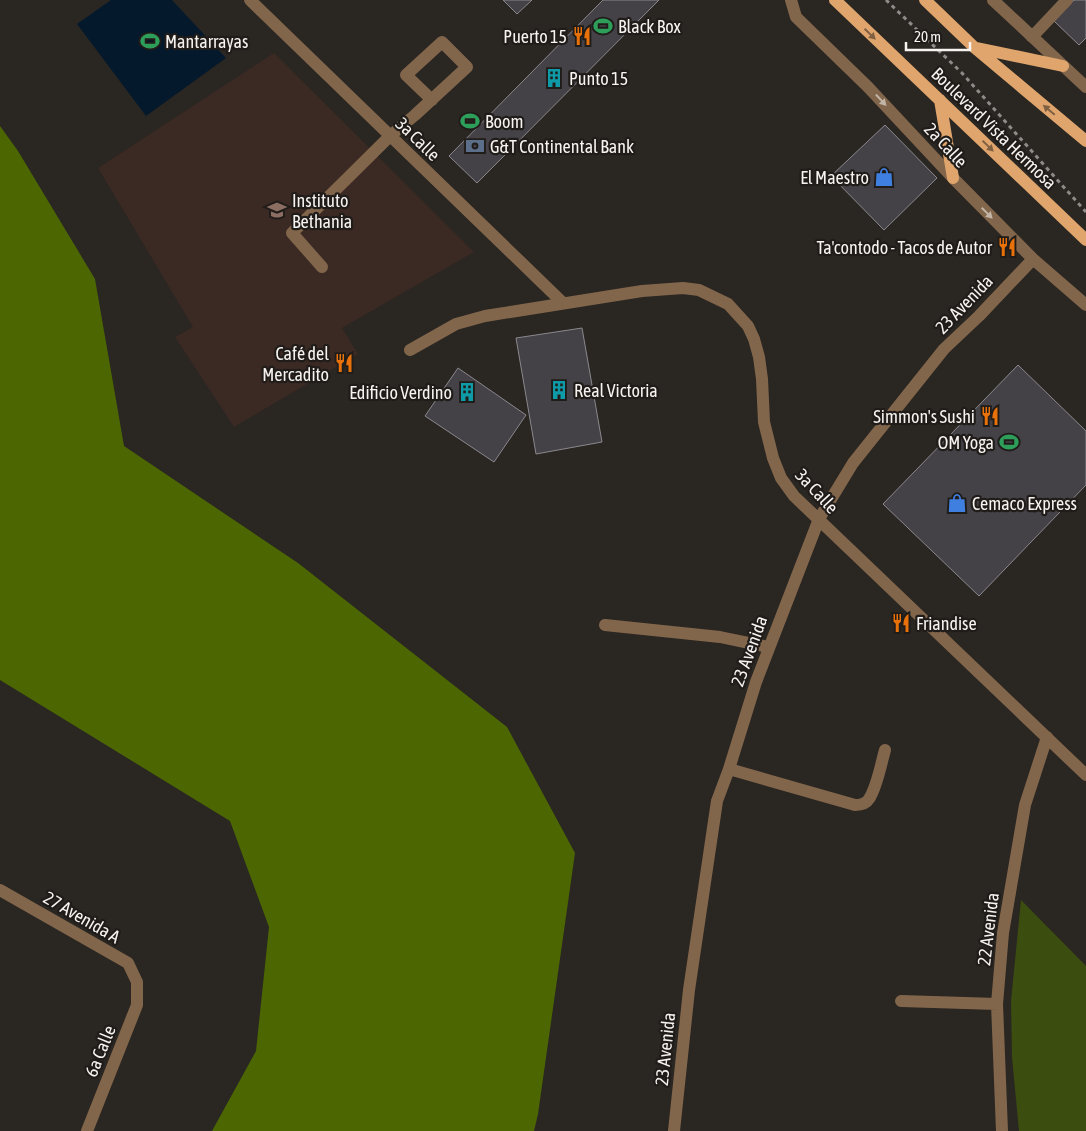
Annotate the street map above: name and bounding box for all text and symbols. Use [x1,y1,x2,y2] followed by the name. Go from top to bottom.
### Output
[592,15,614,37] sports icon: Black Box
[618,16,681,37] place label: Black Box
[906,20,970,52] scale bar
[571,25,593,47] restaurant icon: Puerto 15
[503,26,567,47] place label: Puerto 15
[864,28,876,40] one-way arrow
[914,28,941,45] text: 20 m
[139,30,161,52] sports icon: Mantarrayas
[165,31,248,52] place label: Mantarrayas
[927,63,1061,193] street label: Boulevard Vista Hermosa
[543,67,565,89] building icon: Punto 15
[569,68,628,89] place label: Punto 15
[875,94,887,106] one-way arrow
[1042,104,1055,115] one-way arrow
[459,110,481,132] sports icon: Boom
[485,111,523,132] place label: Boom
[392,113,444,165] street label: 3a Calle
[920,118,972,172] street label: 2a Calle
[464,135,486,157] bank icon: G&T Continental Bank
[490,136,634,157] place label: G&T Continental Bank
[981,140,993,152] one-way arrow
[873,166,895,188] shop icon: El Maestro
[800,167,869,188] place label: El Maestro
[292,190,352,232] place label: Instituto Bethania
[266,199,288,221] school or university icon: Instituto Bethania
[981,206,993,218] one-way arrow
[996,236,1018,258] restaurant icon: Ta'contodo - Tacos de Autor
[817,237,993,258] place label: Ta'contodo - Tacos de Autor
[931,270,997,338] street label: 23 Avenida
[262,343,329,385] place label: Café del Mercadito
[333,352,355,374] restaurant icon: Café del Mercadito
[548,379,570,401] building icon: Real Victoria
[574,380,658,401] place label: Real Victoria
[456,381,478,403] building icon: Edificio Verdino
[349,382,452,403] place label: Edificio Verdino
[979,405,1001,427] restaurant icon: Simmon's Sushi
[873,406,975,427] place label: Simmon's Sushi
[998,431,1020,453] sports icon: OM Yoga
[938,432,994,453] place label: OM Yoga
[791,464,843,518] street label: 3a Calle
[946,492,968,514] shop icon: Cemaco Express
[972,493,1077,514] place label: Cemaco Express
[890,612,912,634] restaurant icon: Friandise
[727,613,771,689] street label: 23 Avenida
[916,613,977,634] place label: Friandise
[40,887,124,947] street label: 27 Avenida A
[973,891,1003,967] street label: 22 Avenida
[651,1011,679,1087] street label: 23 Avenida
[80,1022,120,1080] street label: 6a Calle

